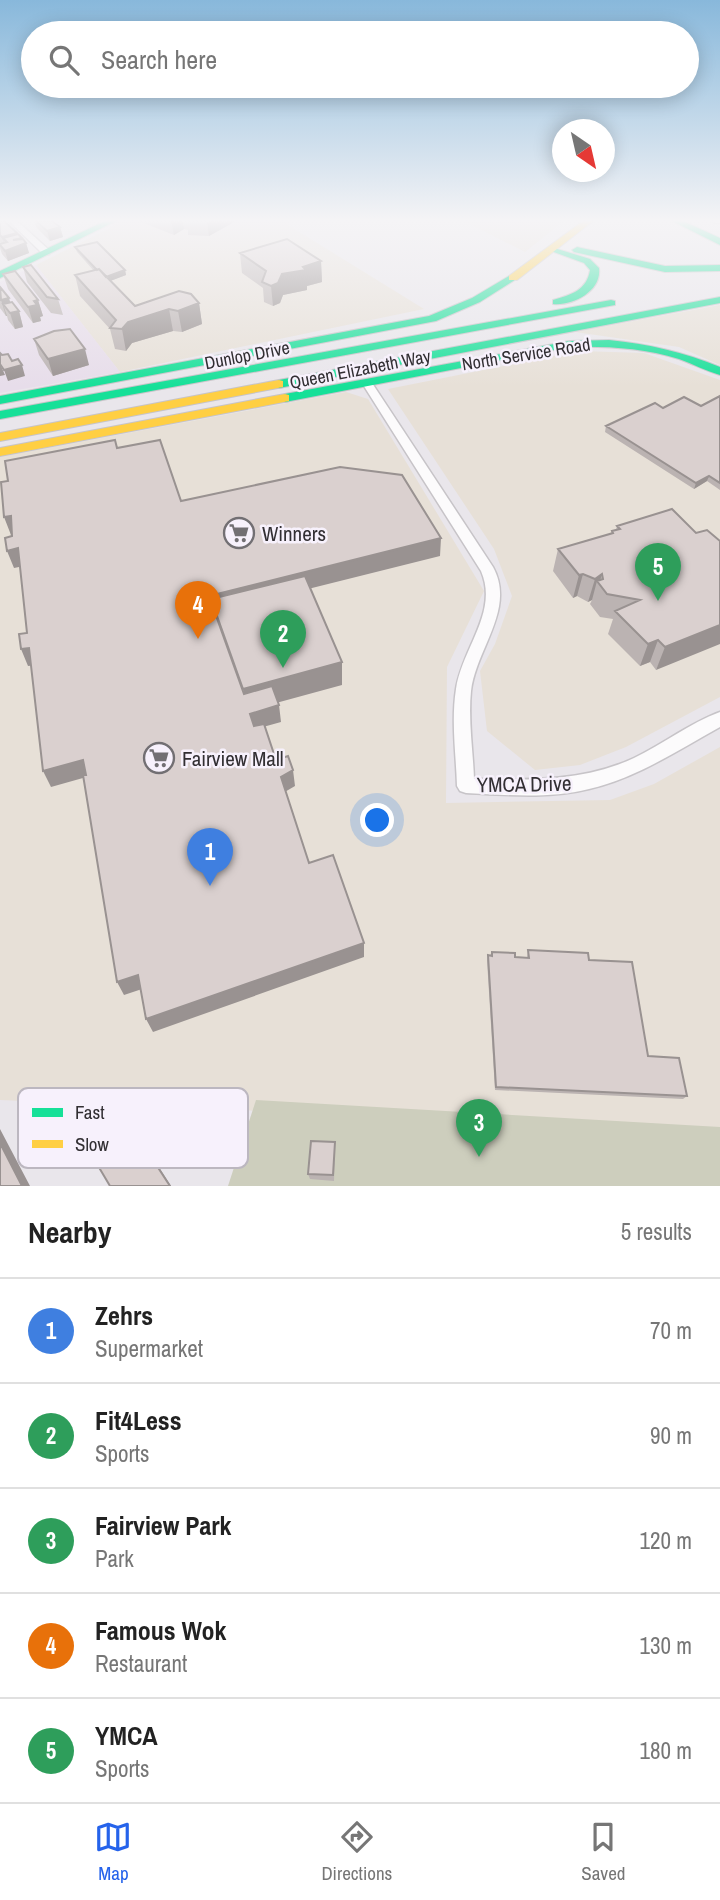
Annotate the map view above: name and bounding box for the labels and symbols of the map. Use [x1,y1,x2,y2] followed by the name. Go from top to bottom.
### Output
[552,119,615,182] north arrow
[460,332,592,376] street label: North Service Road
[202,335,292,375] street label: Dunlop Drive
[287,343,433,395] street label: Queen Elizabeth Way
[222,516,256,550] supermarket icon: Winners
[262,519,326,548] place label: Winners
[635,543,681,601] pin: 5
[175,581,221,639] pin: 4
[260,610,306,668] pin: 2
[142,741,176,775] supermarket icon: Fairview Mall
[182,744,284,773] place label: Fairview Mall
[476,769,572,799] street label: YMCA Drive
[360,803,394,837] your location
[187,828,233,886] pin: 1
[18,1088,248,1168] legend
[75,1099,105,1125] text: Fast
[456,1099,502,1157] pin: 3
[75,1131,110,1157] text: Slow

